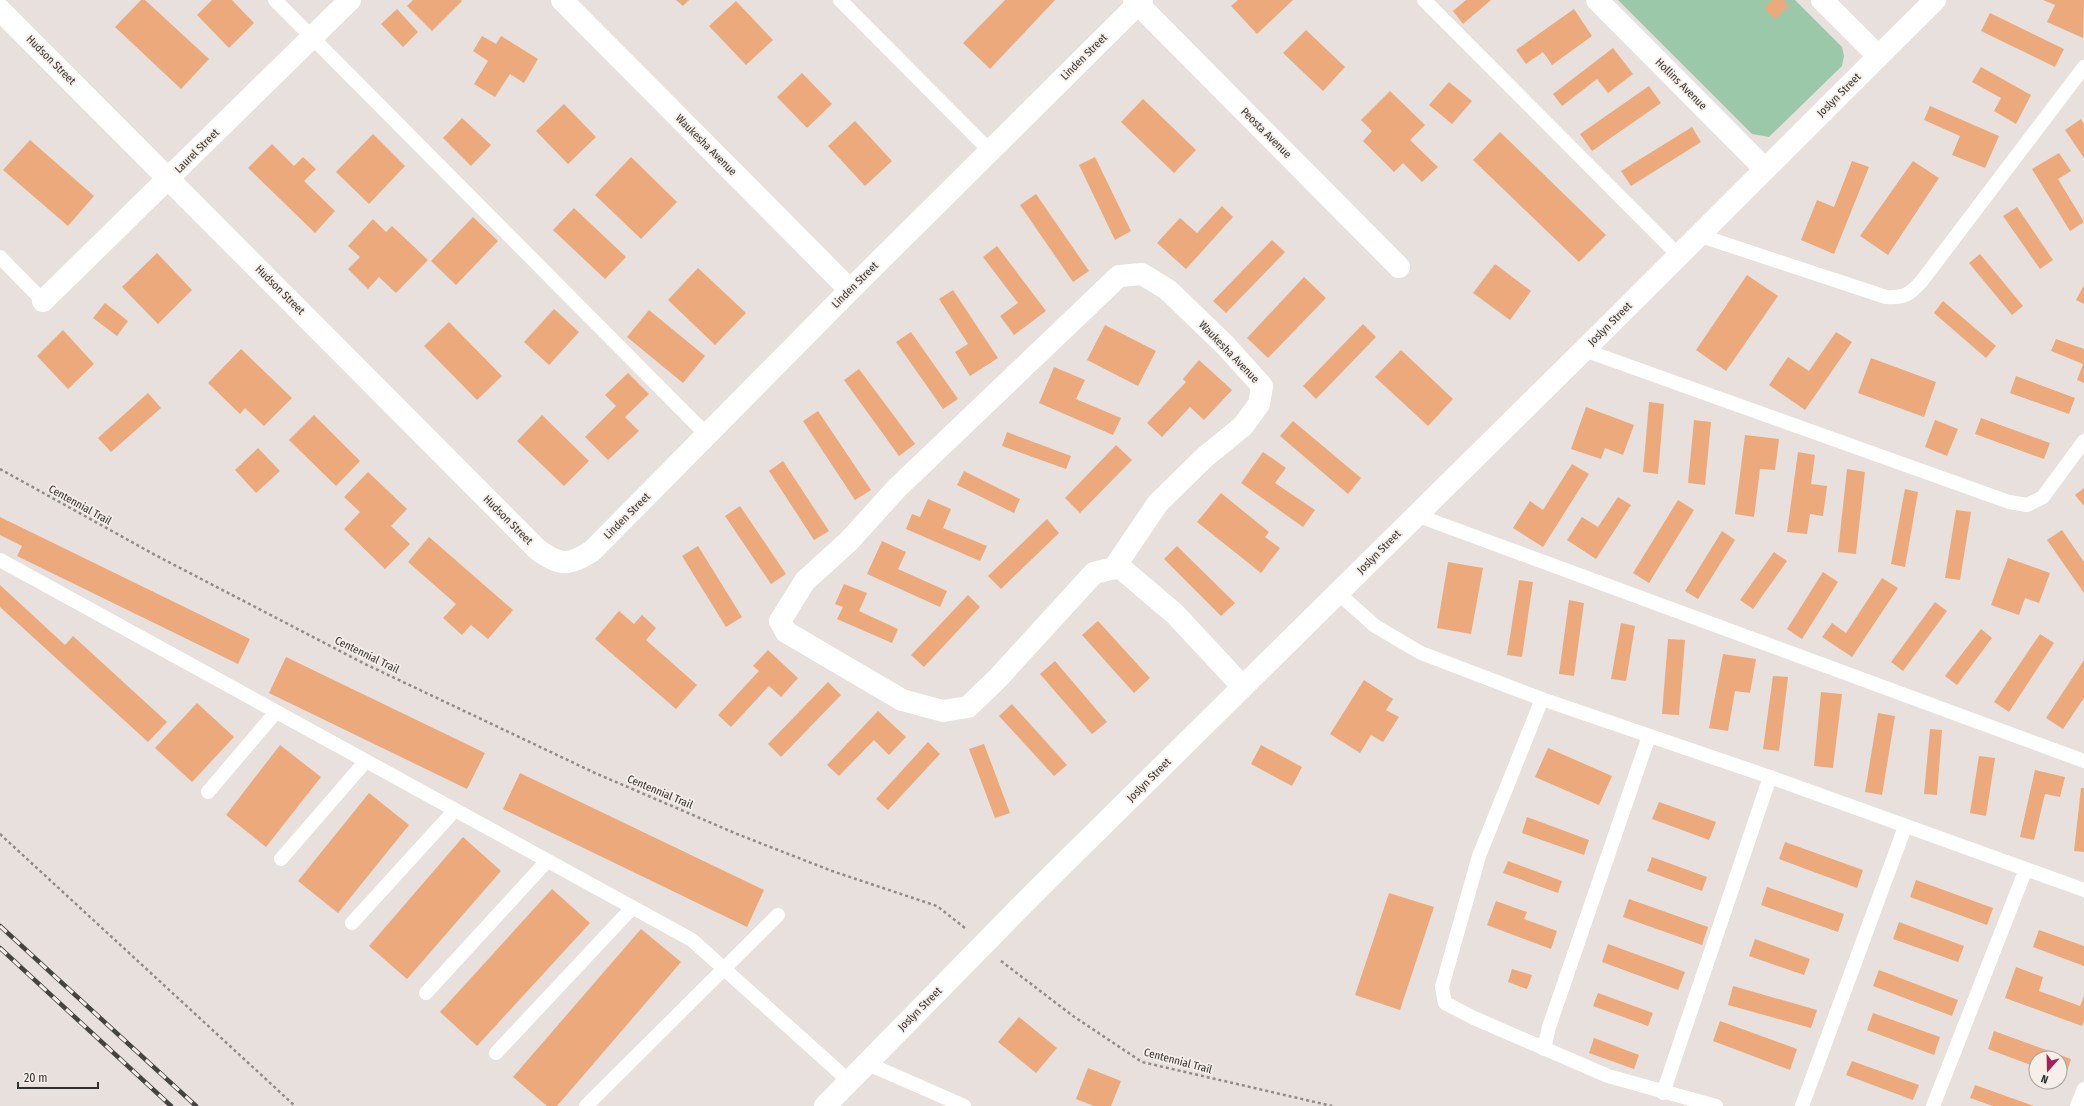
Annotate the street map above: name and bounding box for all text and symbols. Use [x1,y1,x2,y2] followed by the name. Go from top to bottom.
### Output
[1058,31,1110,83] street label: Linden Street
[24,33,79,88] street label: Hudson Street
[1653,56,1709,112] street label: Hollins Avenue
[1814,70,1864,120] street label: Joslyn Street
[1238,105,1294,161] street label: Peosta Avenue
[673,112,739,178] street label: Waukesha Avenue
[172,126,222,176] street label: Laurel Street
[829,259,881,311] street label: Linden Street
[253,263,308,318] street label: Hudson Street
[1585,299,1635,349] street label: Joslyn Street
[1196,318,1262,386] street label: Waukesha Avenue
[46,482,114,528] street label: Centennial Trail
[601,490,653,542] street label: Linden Street
[481,493,536,548] street label: Hudson Street
[1354,527,1404,577] street label: Joslyn Street
[333,634,401,676] street label: Centennial Trail
[1124,755,1174,805] street label: Joslyn Street
[625,772,695,812] street label: Centennial Trail
[895,984,945,1034] street label: Joslyn Street
[1143,1046,1214,1076] street label: Centennial Trail
[2028,1050,2068,1090] north arrow
[18,1064,98,1090] scale bar
[24,1071,48,1085] text: 20 m
[2039,1072,2050,1086] text: N

